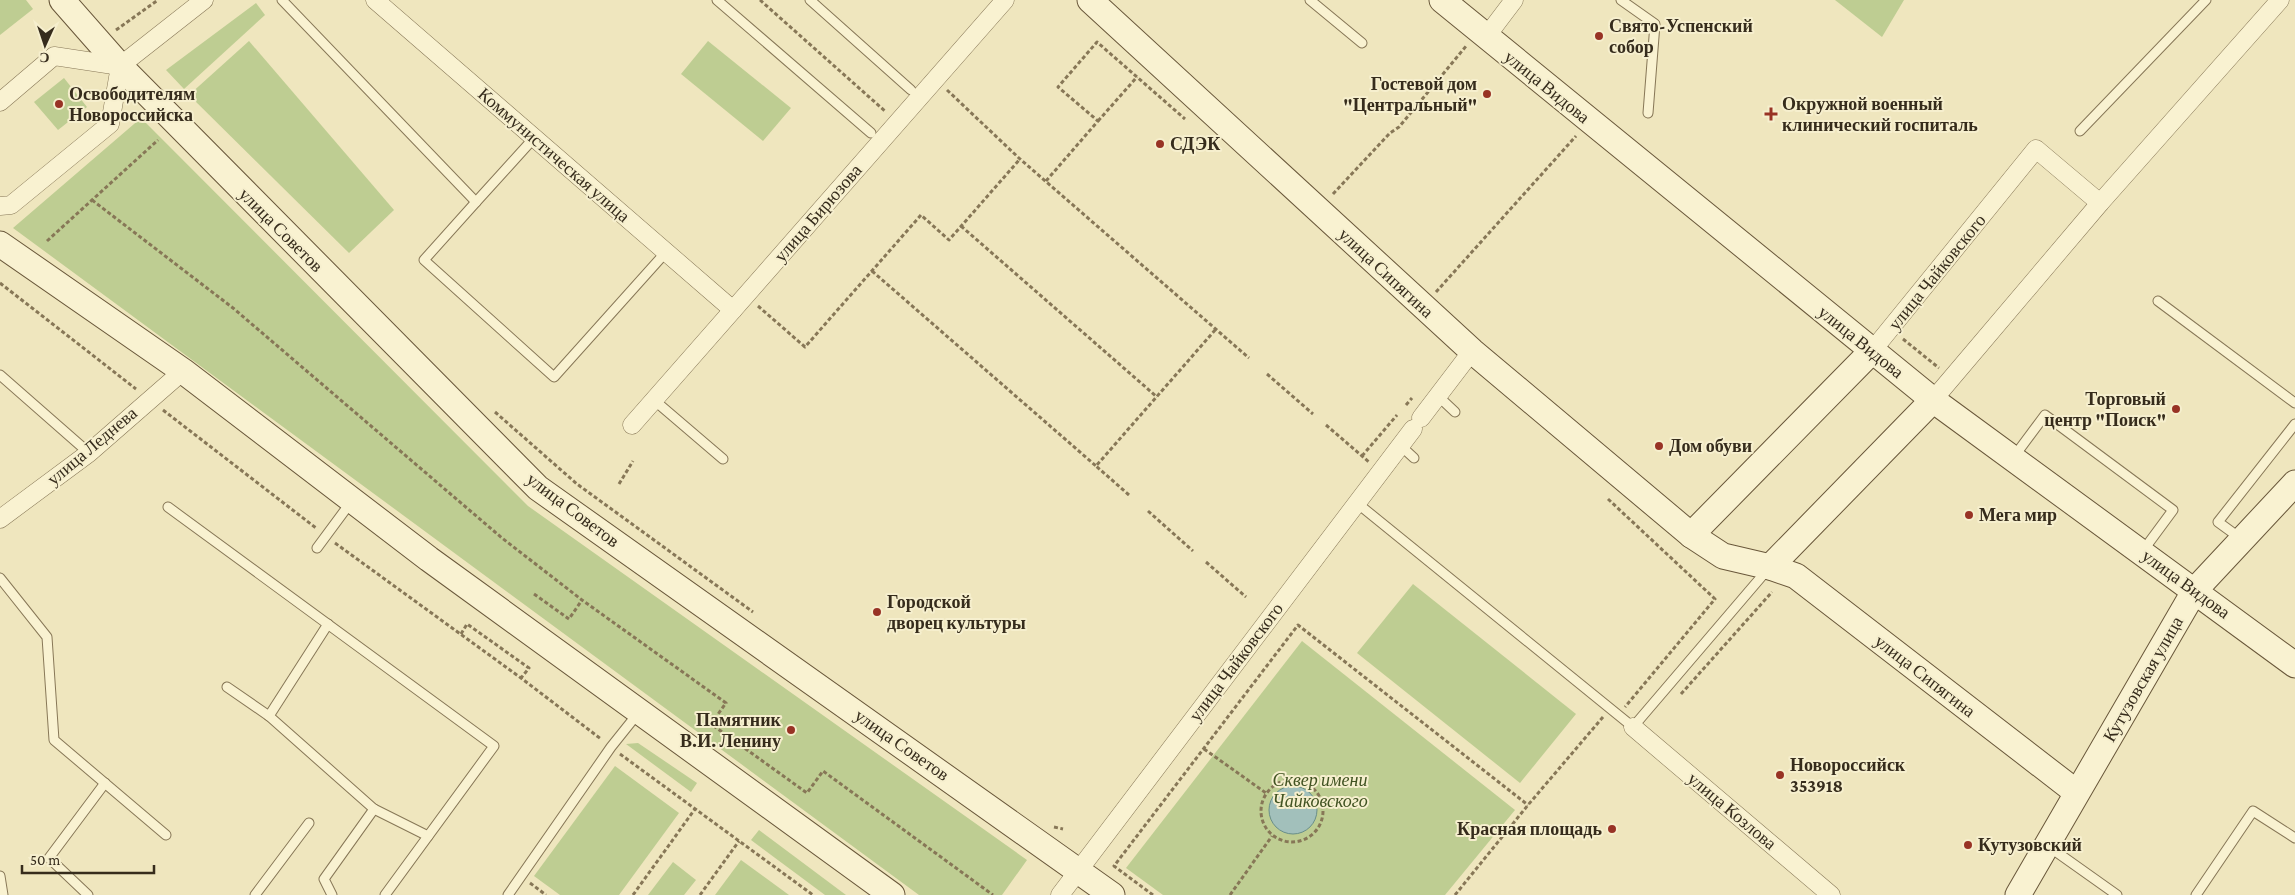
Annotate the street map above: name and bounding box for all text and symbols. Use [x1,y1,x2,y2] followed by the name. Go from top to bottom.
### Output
[1609,16,1753,57] place label: Свято-Успенский собор
[20,20,70,70] north arrow
[1593,30,1605,42] marker: Свято-Успенский собор
[1500,47,1594,127] street label: улица Видова
[39,50,50,66] text: С
[1343,74,1477,115] place label: Гостевой дом "Центральный"
[69,84,195,125] place label: Освободителям Новороссийска
[474,84,634,226] street label: Коммунистическая улица
[1481,88,1493,100] marker: Гостевой дом "Центральный"
[1782,94,1978,135] place label: Окружной военный клинический госпиталь
[53,98,65,110] marker: Освободителям Новороссийска
[1764,107,1778,121] marker: Окружной военный клинический госпиталь
[1170,134,1220,154] place label: СДЭК
[1154,138,1166,150] marker: СДЭК
[770,160,866,266] street label: улица Бирюзова
[235,184,327,276] street label: улица Советов
[1884,210,1990,334] street label: улица Чайковского
[1335,224,1437,322] street label: улица Сипягина
[1814,302,1908,382] street label: улица Видова
[2044,389,2166,430] place label: Торговый центр "Поиск"
[43,403,141,489] street label: улица Леднева
[2170,403,2182,415] marker: Торговый центр "Поиск"
[1669,436,1752,456] place label: Дом обуви
[1653,440,1665,452] marker: Дом обуви
[523,469,623,551] street label: улица Советов
[1979,505,2057,525] place label: Мега мир
[1963,509,1975,521] marker: Мега мир
[2138,545,2234,623] street label: улица Видова
[887,592,1026,633] place label: Городской дворец культуры
[1185,599,1287,725] street label: улица Чайковского
[871,606,883,618] marker: Городской дворец культуры
[2099,613,2187,745] street label: Кутузовская улица
[1871,631,1979,721] street label: улица Сипягина
[851,705,953,785] street label: улица Советов
[680,710,782,751] place label: Памятник В.И. Ленину
[785,724,797,736] marker: Памятник В.И. Ленину
[1790,755,1906,796] place label: Новороссийск 353918
[1684,768,1780,854] street label: улица Козлова
[1774,769,1786,781] marker: Новороссийск 353918
[1272,770,1368,811] park label: Сквер имени Чайковского
[1457,819,1602,839] place label: Красная площадь
[1606,823,1618,835] marker: Красная площадь
[1978,835,2082,855] place label: Кутузовский
[1962,839,1974,851] marker: Кутузовский
[22,842,155,874] scale bar
[30,852,60,868] text: 50 m

